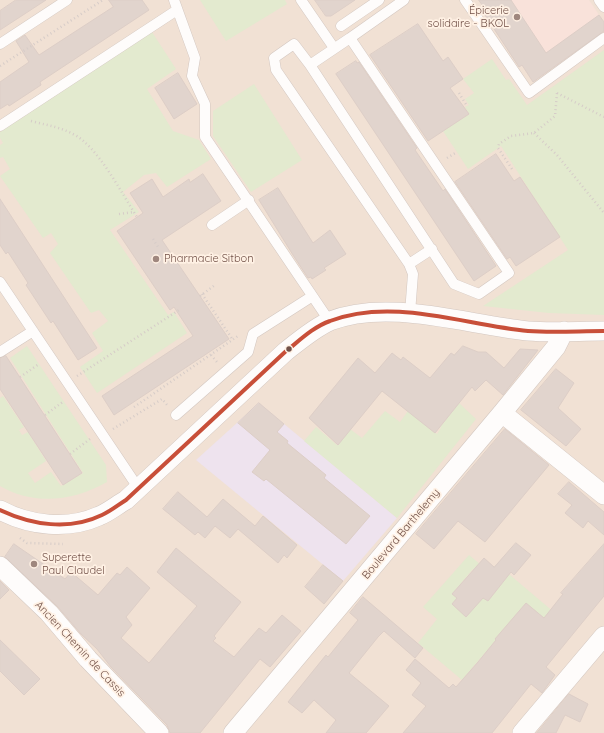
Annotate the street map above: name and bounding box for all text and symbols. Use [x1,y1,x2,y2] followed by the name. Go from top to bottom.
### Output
[428,4,509,30] place label: Épicerie solidaire - BKOL
[512,12,522,22] marker: Épicerie solidaire - BKOL
[164,252,254,266] place label: Pharmacie Sitbon
[151,254,161,264] marker: Pharmacie Sitbon
[284,344,294,354] unlabelled marker
[359,486,443,582] street label: Boulevard Barthelemy
[42,551,105,577] place label: Superette Paul Claudel
[29,559,39,569] marker: Superette Paul Claudel
[32,598,128,700] street label: Ancien Chemin de Cassis

